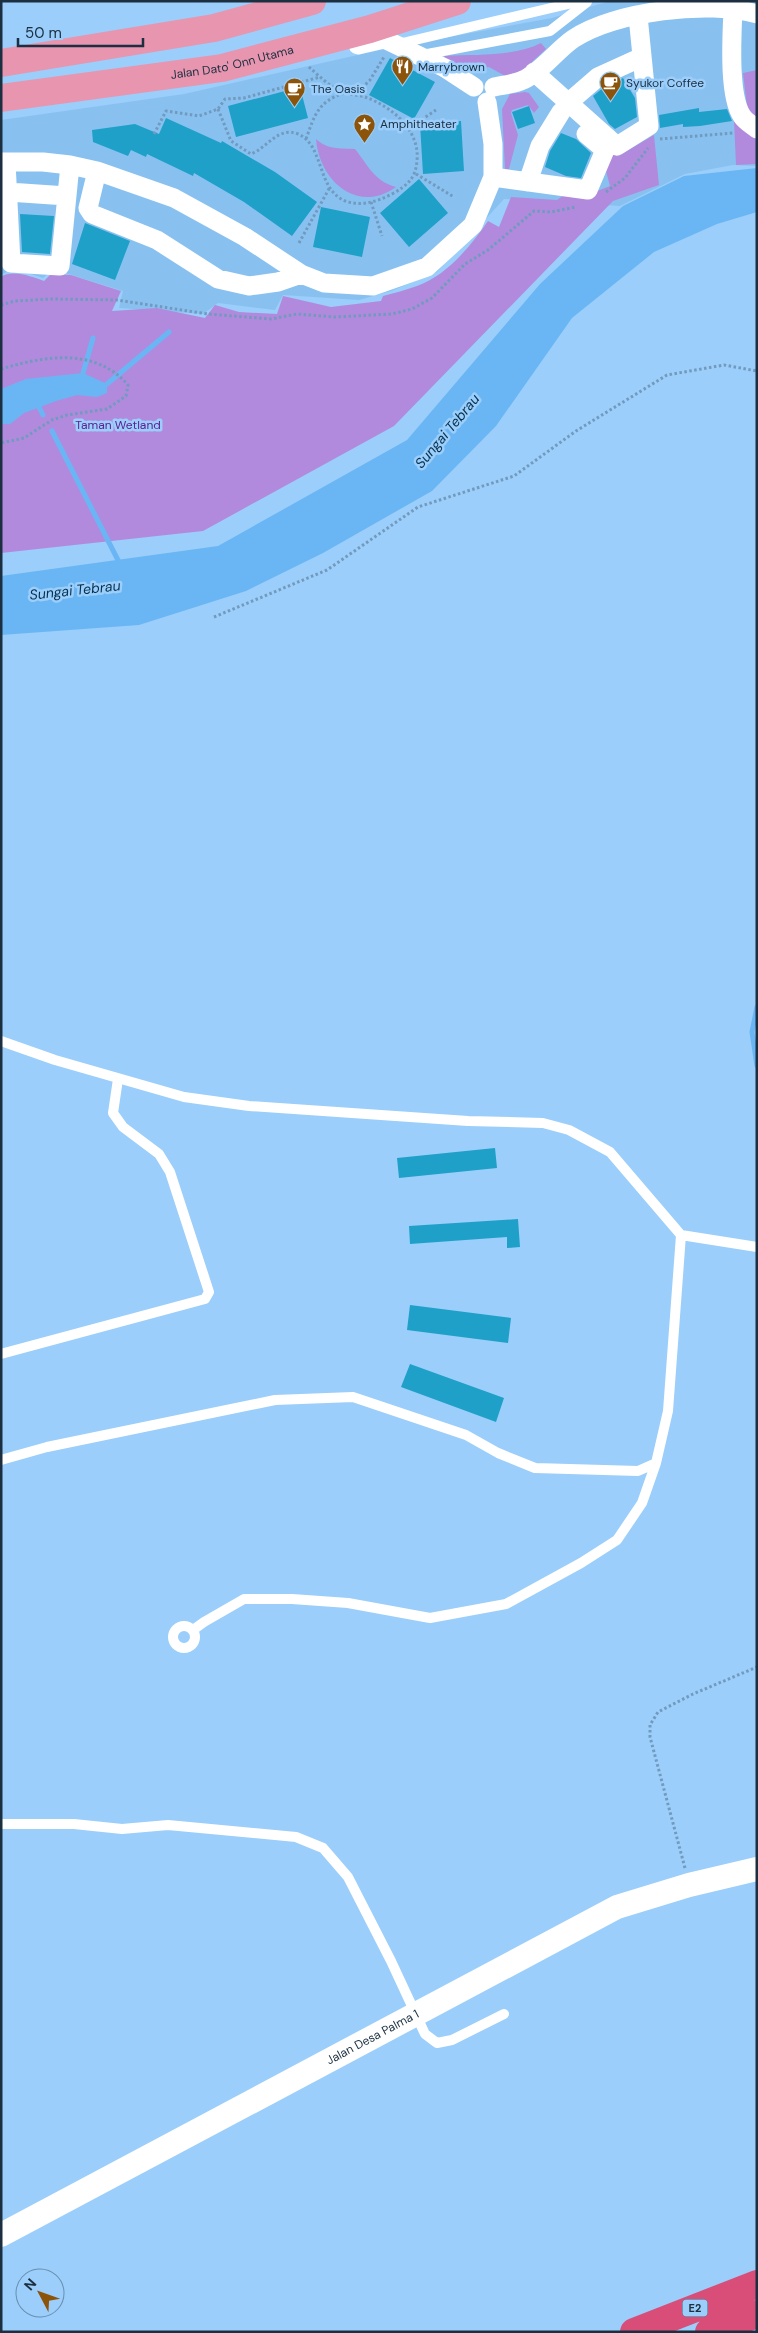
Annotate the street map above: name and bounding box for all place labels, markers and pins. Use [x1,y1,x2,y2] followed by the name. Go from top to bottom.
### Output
[390,55,414,86] restaurant icon: Marrybrown
[418,59,485,75] place label: Marrybrown
[598,71,622,102] cafe icon: Syukor Coffee
[626,75,704,91] place label: Syukor Coffee
[283,77,307,108] cafe icon: The Oasis
[311,81,365,97] place label: The Oasis
[352,112,376,143] place icon: Amphitheater
[380,116,457,132] place label: Amphitheater

